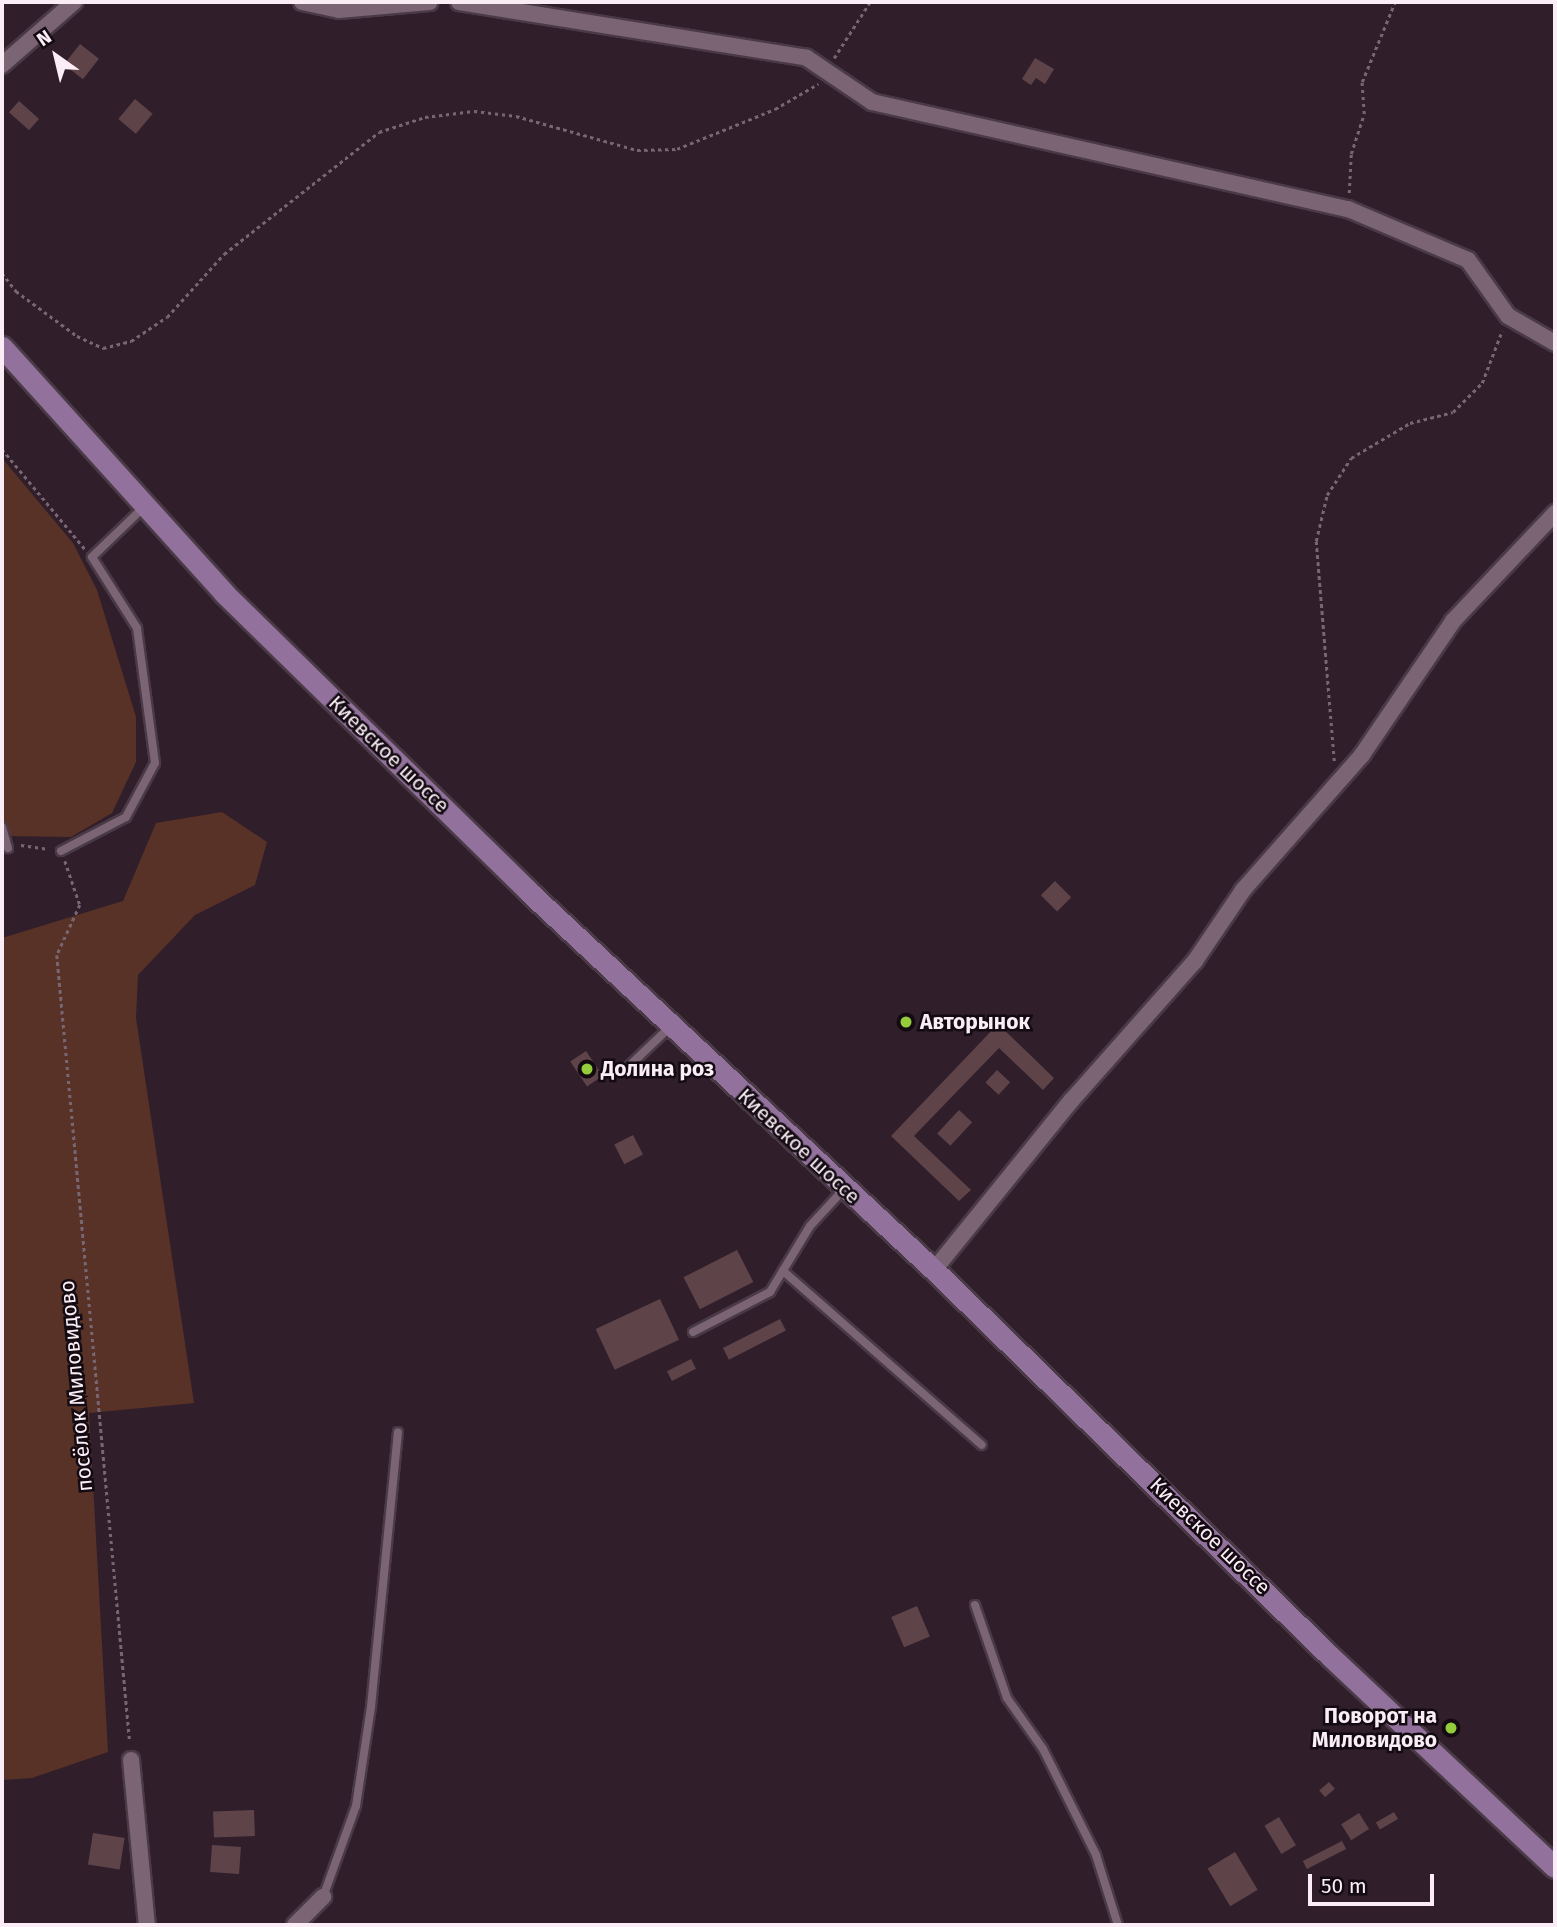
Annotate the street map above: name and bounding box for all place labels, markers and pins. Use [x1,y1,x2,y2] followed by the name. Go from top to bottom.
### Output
[920,1009,1030,1035] place label: Авторынок
[898,1014,914,1030] marker: Авторынок
[601,1056,714,1082] place label: Долина роз
[579,1061,595,1077] marker: Долина роз
[1312,1703,1437,1753] place label: Поворот на Миловидово
[1443,1720,1459,1736] marker: Поворот на Миловидово

